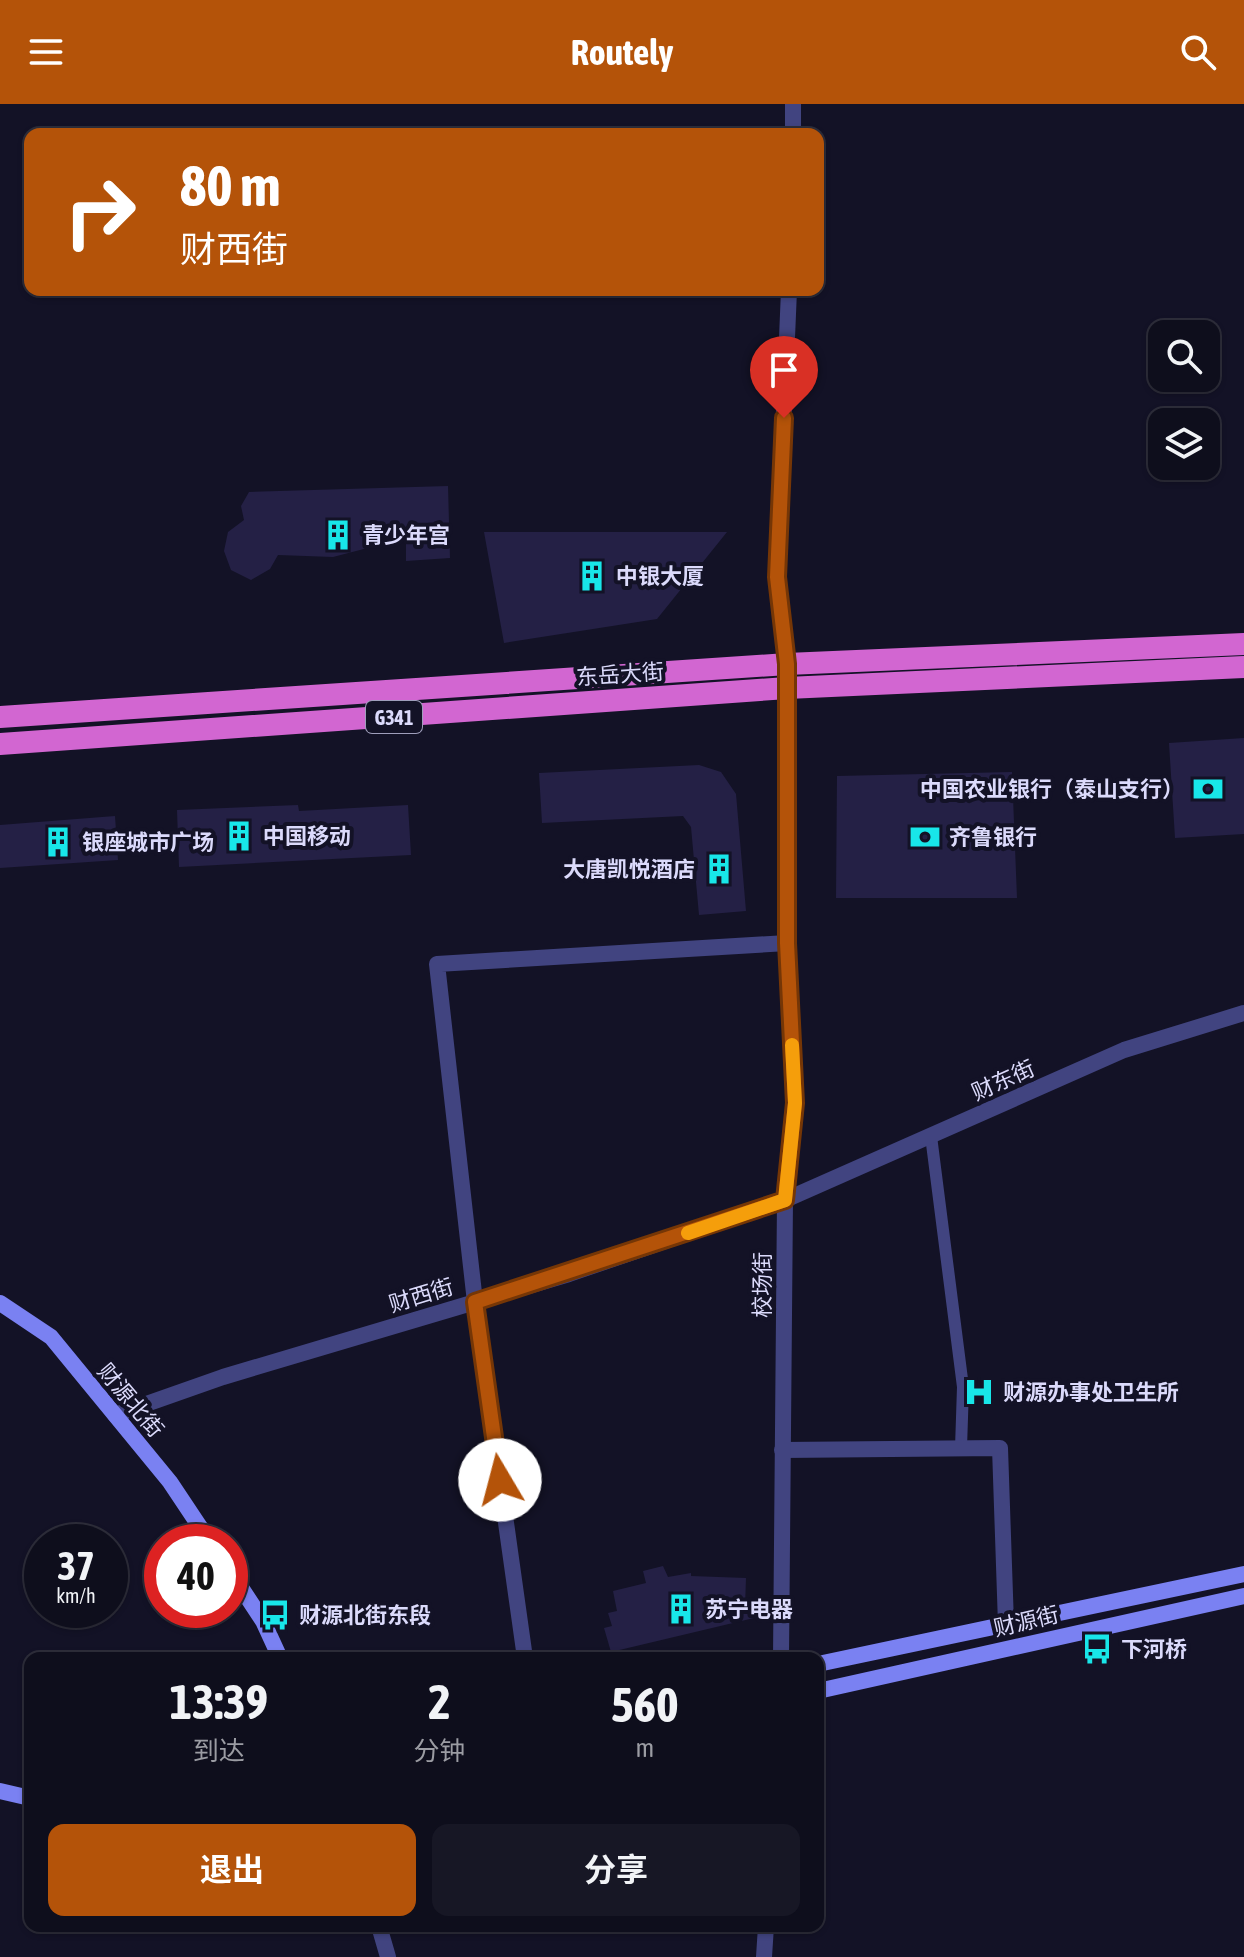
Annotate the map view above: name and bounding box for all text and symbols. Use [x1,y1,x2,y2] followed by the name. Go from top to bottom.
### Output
[24,30,68,74] icon: menu
[1176,30,1220,74] icon: search
[571,31,673,73] text: Routely
[180,154,281,218] text: 80 m
[48,160,152,264] icon: right
[180,228,288,270] text: 财西街
[1148,320,1220,480] map controls
[1148,320,1220,392] button: search
[750,336,818,418] pin
[762,348,806,392] icon: arrive
[1148,408,1220,480] button: layers
[321,518,355,552] building icon: 青少年宫
[362,522,450,548] place label: 青少年宫
[575,559,609,593] building icon: 中银大厦
[616,563,704,589] place label: 中银大厦
[575,658,665,690] street label: 东岳大街
[366,701,422,733] road number: G341
[1191,772,1225,806] bank icon: 中国农业银行（泰山支行）
[920,776,1184,802] place label: 中国农业银行（泰山支行）
[222,819,256,853] building icon: 中国移动
[908,820,942,854] bank icon: 齐鲁银行
[263,823,351,849] place label: 中国移动
[949,824,1037,850] place label: 齐鲁银行
[41,825,75,859] building icon: 银座城市广场
[82,829,214,855] place label: 银座城市广场
[702,852,736,886] building icon: 大唐凯悦酒店
[563,856,695,882] place label: 大唐凯悦酒店
[968,1055,1038,1105] street label: 财东街
[749,1252,775,1318] street label: 校场街
[386,1273,456,1317] street label: 财西街
[93,1358,169,1442] street label: 财源北街
[962,1375,996,1409] hospital icon: 财源办事处卫生所
[1003,1379,1179,1405] place label: 财源办事处卫生所
[458,1438,542,1522] position arrow
[144,1524,248,1628] speed limit sign: 40
[57,1543,95,1588] text: 37
[56,1584,96,1607] text: km/h
[664,1592,698,1626] building icon: 苏宁电器
[705,1596,793,1622] place label: 苏宁电器
[258,1598,292,1632] bus stop icon: 财源北街东段
[991,1601,1061,1641] street label: 财源街
[299,1602,431,1628] place label: 财源北街东段
[1080,1632,1114,1666] bus stop icon: 下河桥
[1121,1636,1187,1662] place label: 下河桥
[169,1674,268,1729] text: 13:39
[428,1674,451,1729] text: 2
[611,1677,679,1732] text: 560
[635,1733,654,1763] text: m
[193,1736,245,1766] text: 到达
[414,1736,466,1766] text: 分钟
[48,1824,416,1916] button: 退出
[432,1824,800,1916] button: 分享

